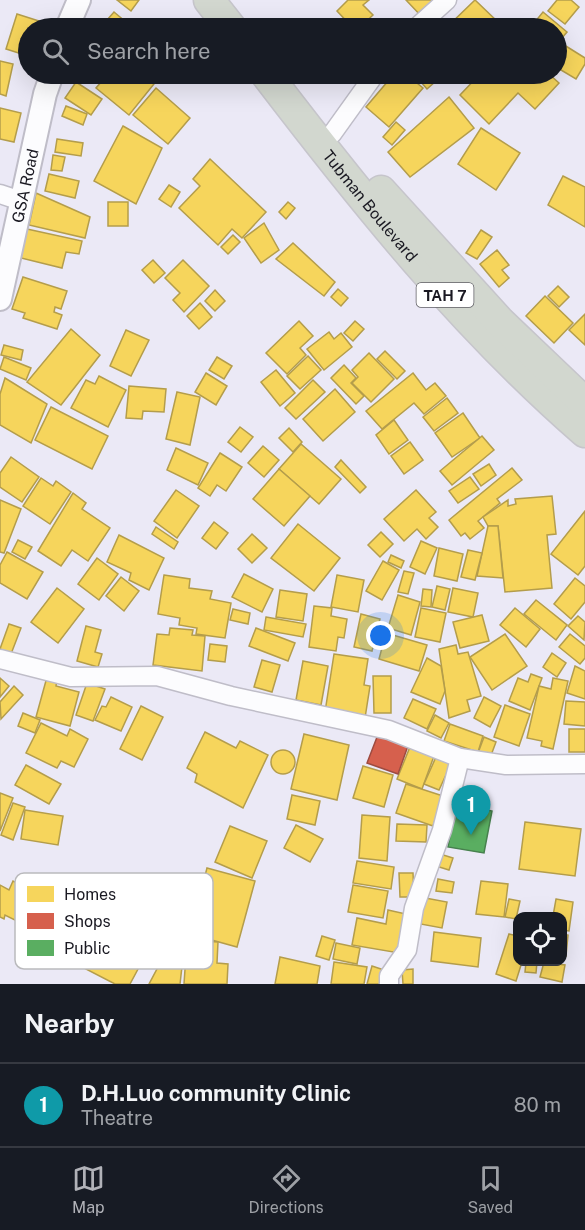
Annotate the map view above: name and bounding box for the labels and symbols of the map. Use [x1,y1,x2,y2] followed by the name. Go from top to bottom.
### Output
[319,146,422,265] street label: Tubman Boulevard
[8,147,42,225] street label: GSA Road
[416,283,474,307] road number: TAH 7
[366,621,395,650] your location
[452,786,490,835] pin: 1
[15,873,213,969] legend
[64,885,116,904] text: Homes
[64,912,111,931] text: Shops
[64,939,111,958] text: Public

